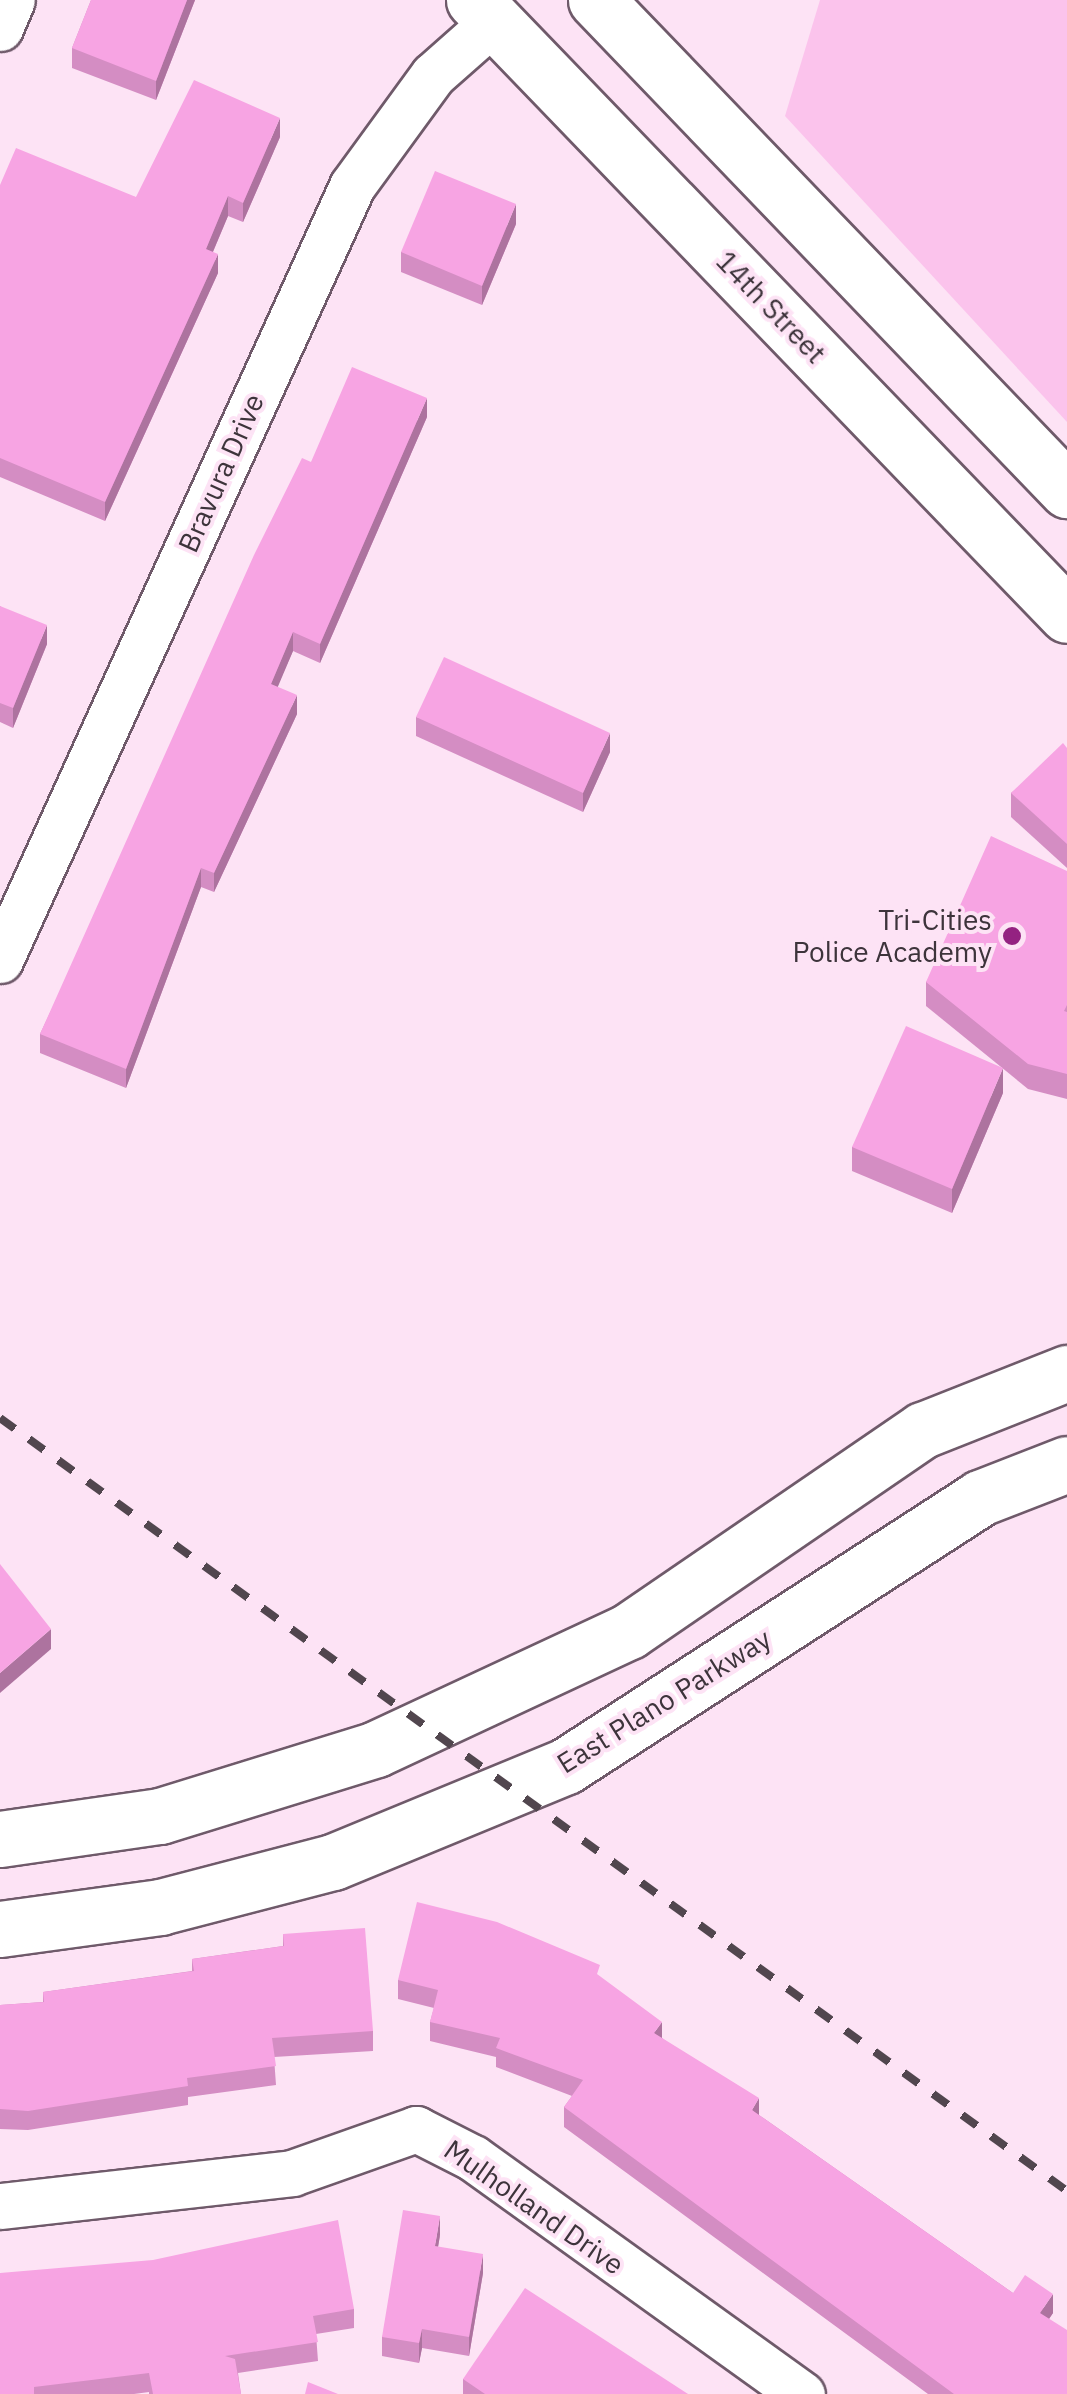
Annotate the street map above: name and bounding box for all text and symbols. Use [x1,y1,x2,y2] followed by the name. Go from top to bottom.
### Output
[709,244,833,370] street label: 14th Street
[171,389,271,557] street label: Bravura Drive
[793,903,992,969] place label: Tri-Cities Police Academy
[1001,925,1023,947] marker: Tri-Cities Police Academy
[551,1622,777,1780] street label: East Plano Parkway
[438,2133,630,2281] street label: Mulholland Drive

